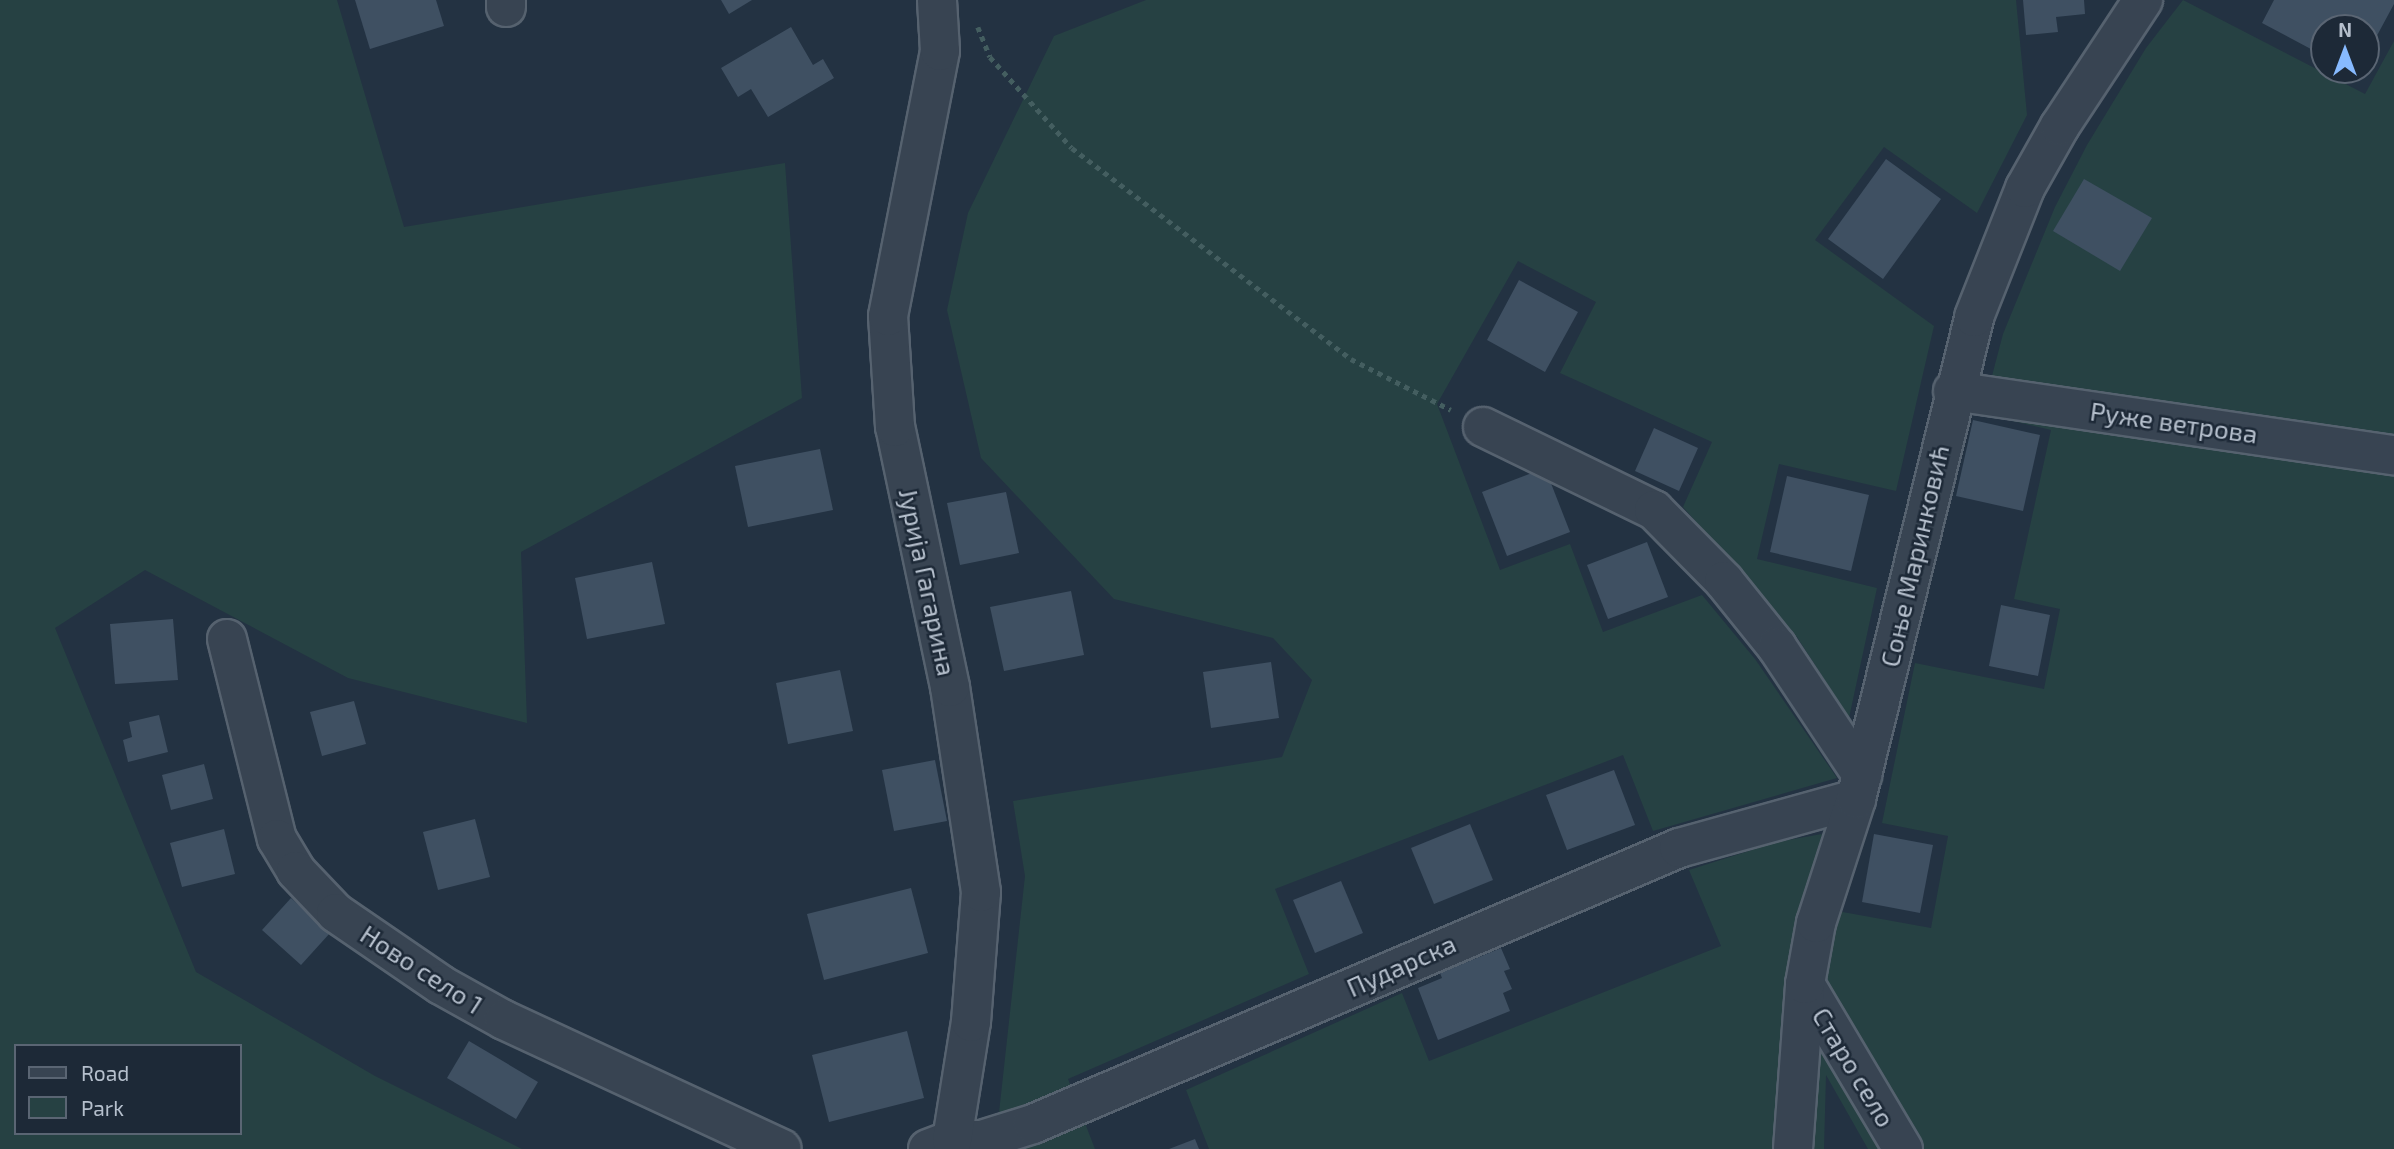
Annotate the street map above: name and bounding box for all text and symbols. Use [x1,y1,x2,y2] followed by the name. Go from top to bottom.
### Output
[2310,14,2380,84] north arrow
[2338,18,2352,41] text: N
[2088,395,2260,449] street label: Руже ветрова
[1873,442,1955,670] street label: Соње Маринковић
[893,485,963,679] street label: Јурија Гагарина
[355,918,489,1020] street label: Ново село 1
[1342,927,1460,1003] street label: Пударска
[1806,1002,1902,1132] street label: Старо село
[14,1044,242,1135] legend
[81,1060,129,1085] text: Road
[81,1095,124,1120] text: Park

